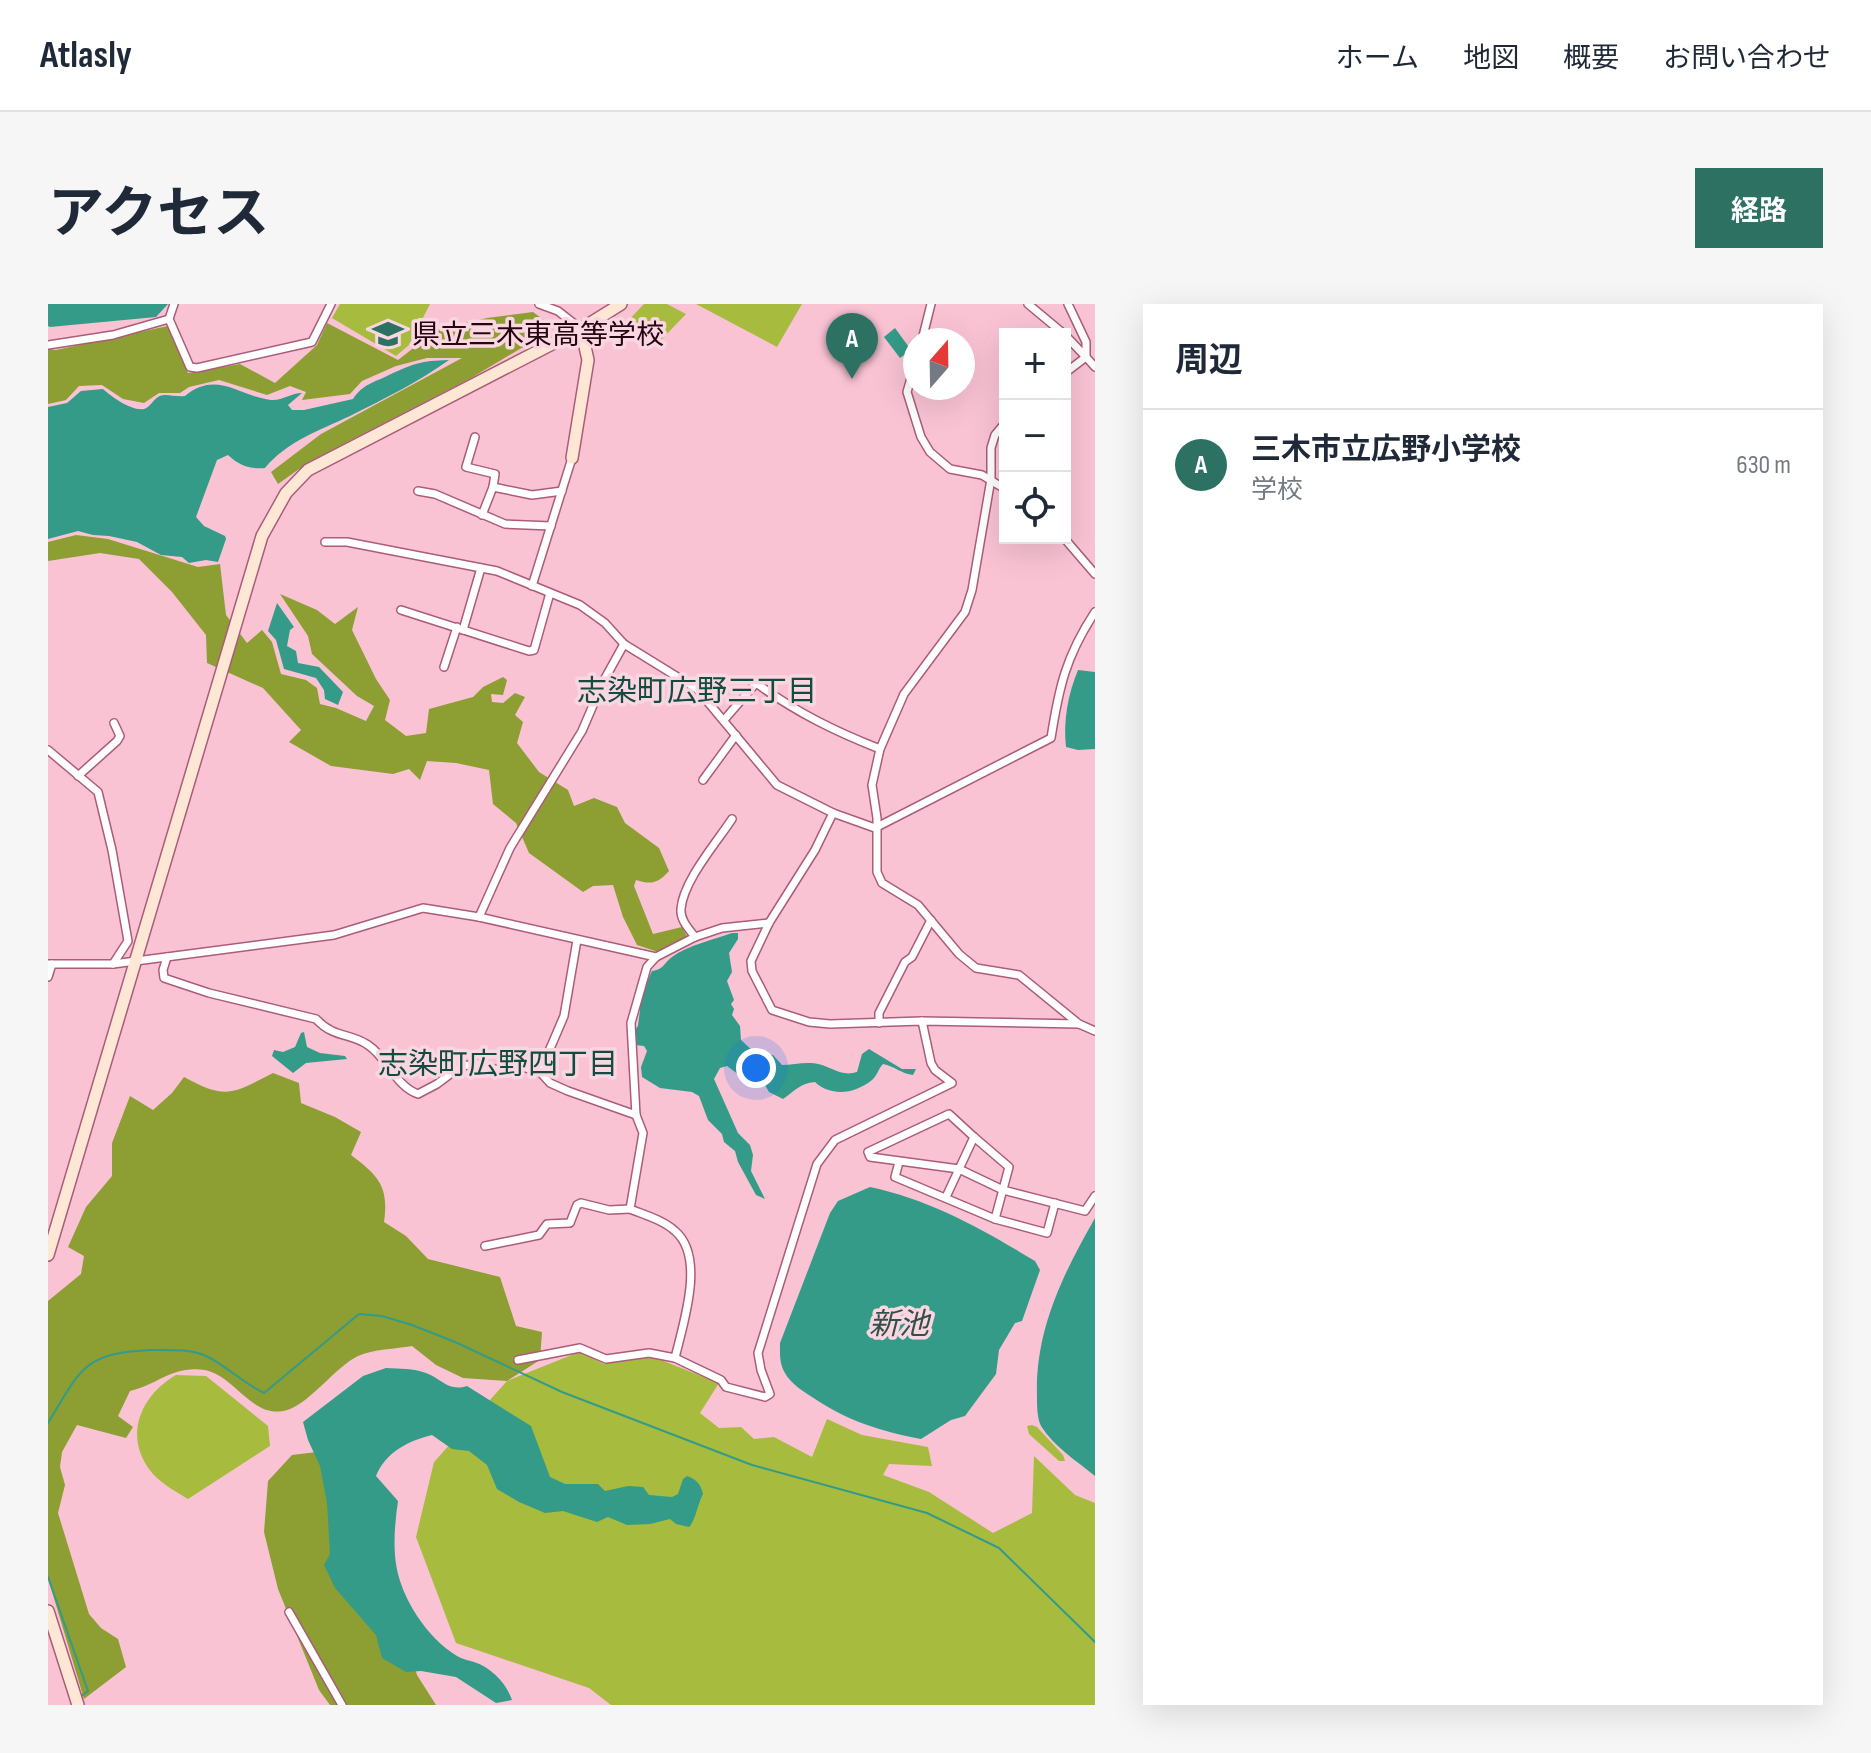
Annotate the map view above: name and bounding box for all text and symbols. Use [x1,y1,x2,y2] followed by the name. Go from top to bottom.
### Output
[40,33,132,78] text: Atlasly
[1336,42,1419,75] text: ホーム
[1463,42,1519,75] text: 地図
[1563,42,1619,75] text: 概要
[1663,42,1831,75] text: お問い合わせ
[1695,168,1823,248] button: 経路
[48,182,269,249] text: アクセス
[826,313,878,379] pin: A
[371,317,405,351] school or university icon: 県立三木東高等学校
[412,319,664,352] place label: 県立三木東高等学校
[903,328,975,400] north arrow
[999,328,1071,544] map controls
[999,328,1071,400] button: +
[1175,340,1243,381] text: 周辺
[999,400,1071,472] button: −
[1251,432,1521,468] text: 三木市立広野小学校
[1195,450,1207,481] text: A
[1736,450,1791,481] text: 630 m
[999,472,1071,544] button: locate
[1251,475,1303,506] text: 学校
[577,674,817,710] district label: 志染町広野三丁目
[378,1047,618,1083] district label: 志染町広野四丁目
[736,1048,776,1088] your location
[869,1307,932,1343] water label: 新池

